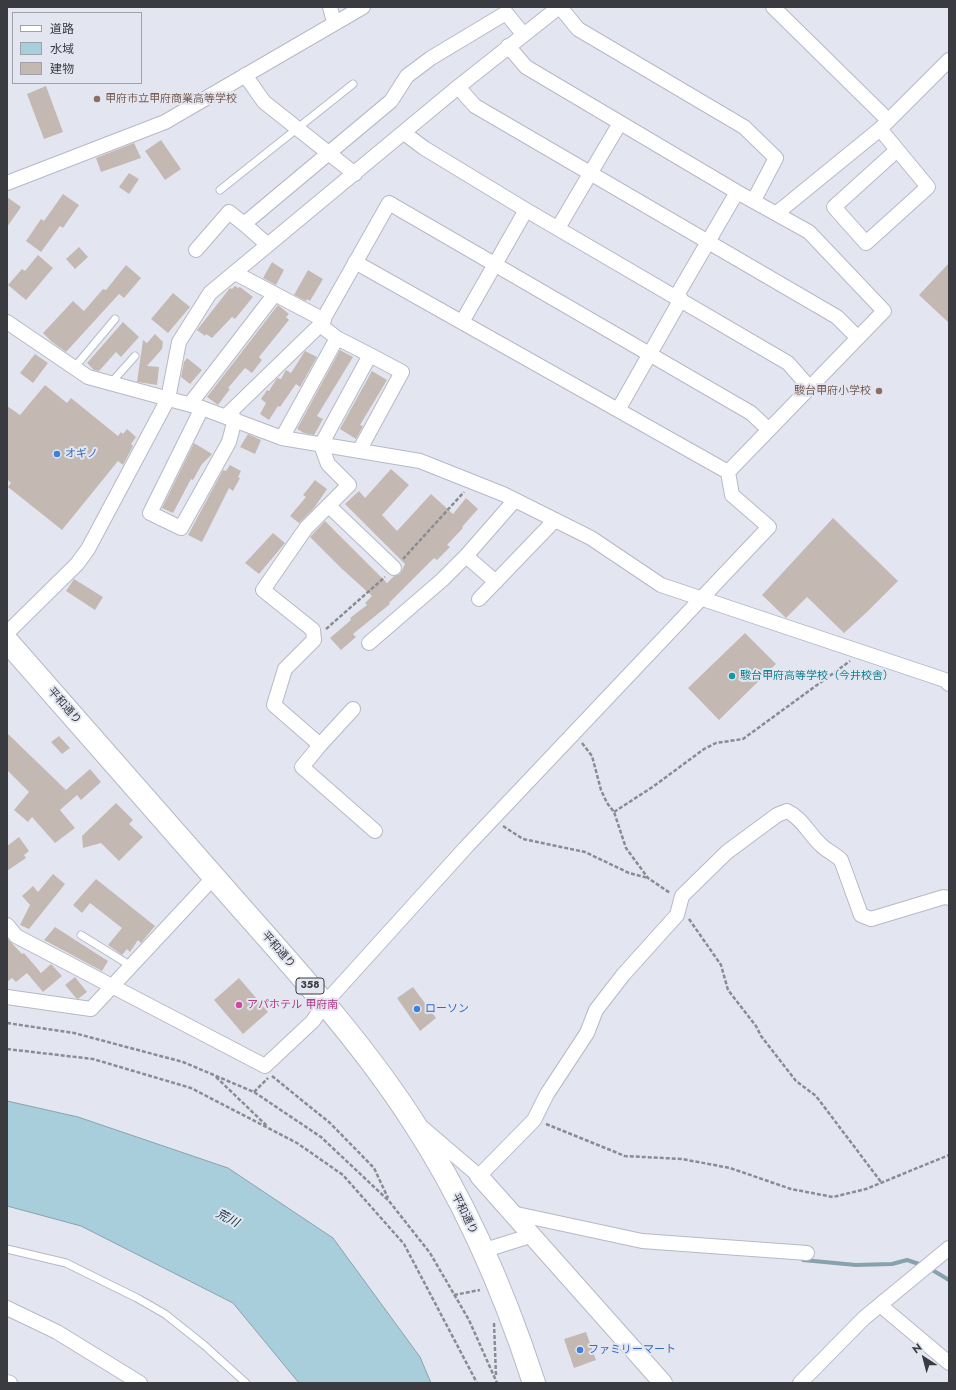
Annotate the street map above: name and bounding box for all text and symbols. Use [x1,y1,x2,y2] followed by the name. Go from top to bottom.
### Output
[12,12,142,84] legend
[50,20,74,38] text: 道路
[50,40,74,58] text: 水域
[50,60,74,78] text: 建物
[105,92,237,106] place label: 甲府市立甲府商業高等学校
[92,94,102,104] marker: 甲府市立甲府商業高等学校
[794,384,871,398] place label: 駿台甲府小学校
[874,386,884,396] marker: 駿台甲府小学校
[65,447,98,461] place label: オギノ
[52,449,62,459] marker: オギノ
[740,669,894,683] place label: 駿台甲府高等学校（今井校舎）
[727,671,737,681] marker: 駿台甲府高等学校（今井校舎）
[45,685,83,727] street label: 平和通り
[259,929,297,971] street label: 平和通り
[296,978,324,994] road number: 358
[247,998,338,1012] place label: アパホテル 甲府南
[234,1000,244,1010] marker: アパホテル 甲府南
[425,1002,469,1016] place label: ローソン
[412,1004,422,1014] marker: ローソン
[448,1191,480,1237] street label: 平和通り
[213,1207,241,1231] water label: 荒川
[904,1338,944,1378] north arrow
[909,1339,925,1357] text: N
[588,1343,676,1357] place label: ファミリーマート
[575,1345,585,1355] marker: ファミリーマート

